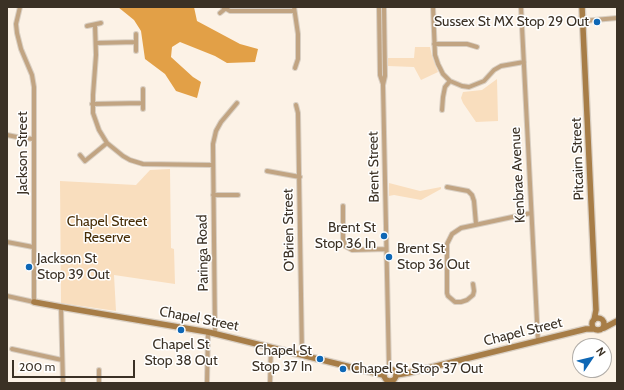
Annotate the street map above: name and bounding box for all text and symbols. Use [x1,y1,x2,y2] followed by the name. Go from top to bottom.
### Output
[434,14,589,30] place label: Sussex St MX Stop 29 Out
[592,17,602,27] marker: Sussex St MX Stop 29 Out
[15,111,31,195] street label: Jackson Street
[568,117,588,201] street label: Pitcairn Street
[507,127,529,223] street label: Kenbrae Avenue
[365,131,383,203] street label: Brent Street
[280,188,298,272] street label: O'Brien Street
[67,214,147,246] park label: Chapel Street Reserve
[194,214,212,292] street label: Paringa Road
[315,220,376,252] place label: Brent St Stop 36 In
[379,231,389,241] marker: Brent St Stop 36 In
[397,241,470,274] place label: Brent St Stop 36 Out
[37,251,110,284] place label: Jackson St Stop 39 Out
[384,252,394,262] marker: Brent St Stop 36 Out
[24,262,34,272] marker: Jackson St Stop 39 Out
[158,303,240,335] street label: Chapel Street
[482,314,564,350] street label: Chapel Street
[176,325,186,335] marker: Chapel St Stop 38 Out
[144,337,218,370] place label: Chapel St Stop 38 Out
[572,338,612,378] north arrow
[252,343,312,376] place label: Chapel St Stop 37 In
[593,344,609,359] text: N
[14,352,137,378] scale bar
[315,354,325,364] marker: Chapel St Stop 37 In
[19,359,55,374] text: 200 m
[351,361,483,377] place label: Chapel St Stop 37 Out
[338,364,348,374] marker: Chapel St Stop 37 Out

